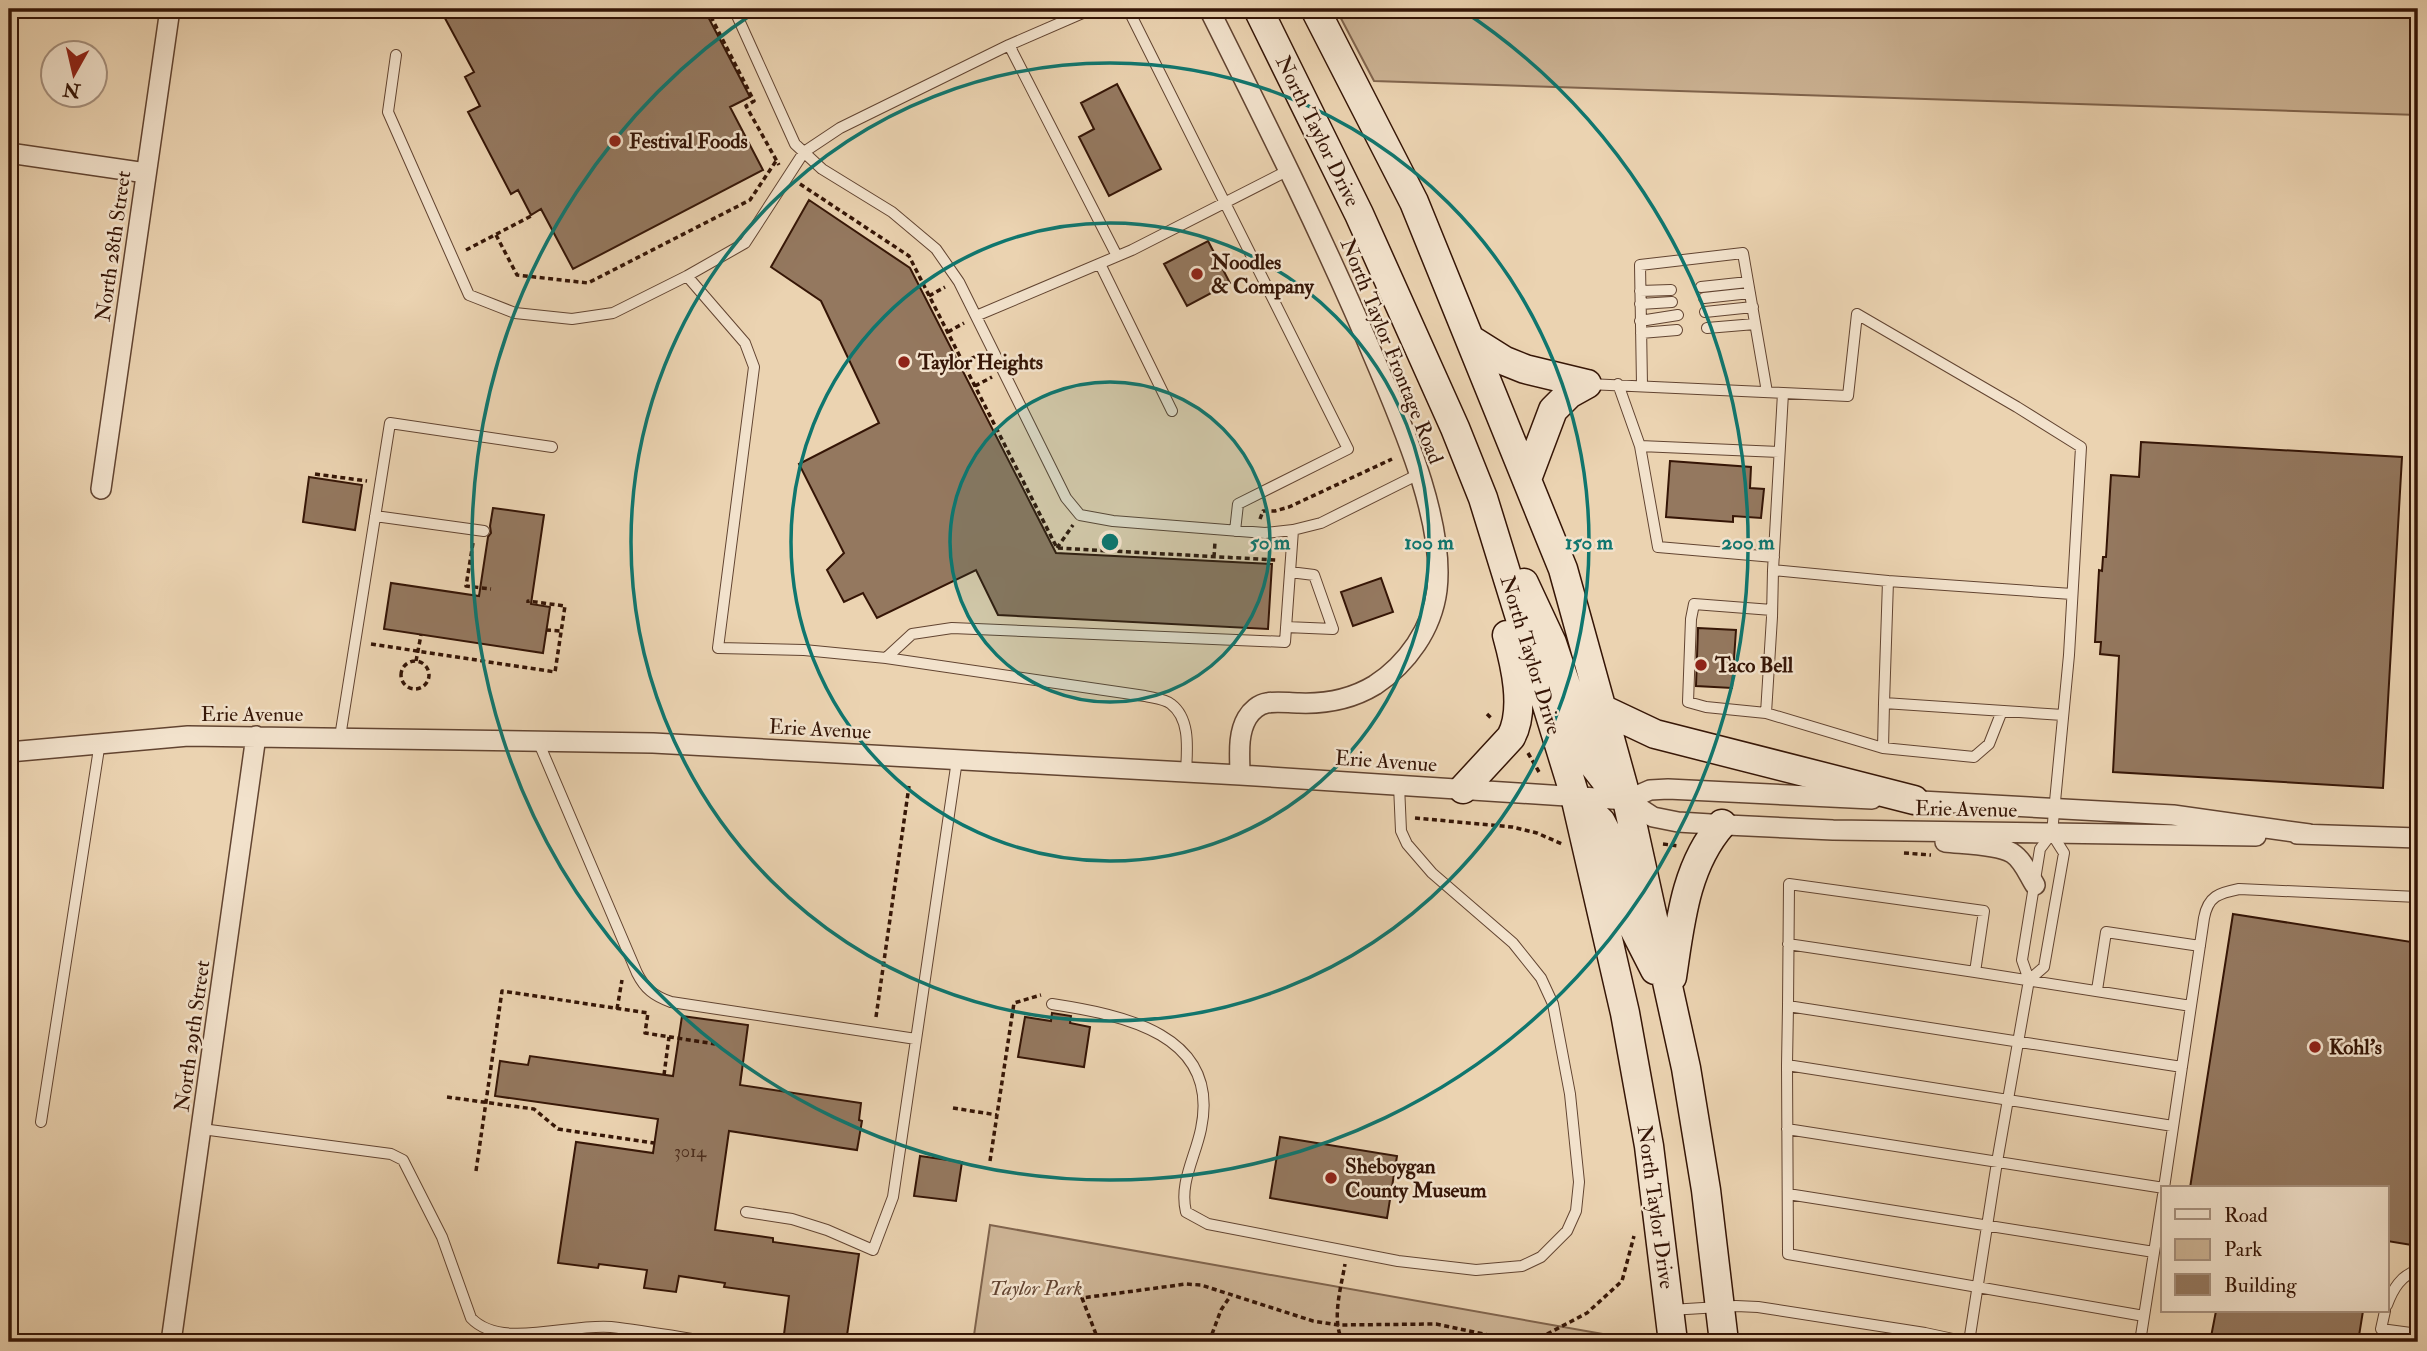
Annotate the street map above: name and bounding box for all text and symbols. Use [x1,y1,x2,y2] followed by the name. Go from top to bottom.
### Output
[38,38,108,108] north arrow
[1269,51,1366,211] street label: North Taylor Drive
[61,77,83,103] text: N
[629,128,748,155] place label: Festival Foods
[607,133,623,149] marker: Festival Foods
[90,169,137,323] street label: North 28th Street
[1334,234,1449,469] street label: North Taylor Frontage Road
[1210,249,1315,300] place label: Noodles & Company
[1189,266,1205,282] marker: Noodles & Company
[917,349,1043,376] place label: Taylor Heights
[896,354,912,370] marker: Taylor Heights
[1250,529,1291,556] text: 50 m
[1404,529,1455,556] text: 100 m
[1565,529,1614,556] text: 150 m
[1722,529,1775,556] text: 200 m
[1098,530,1122,554] centre of rings
[1493,572,1568,738] street label: North Taylor Drive
[1714,652,1794,679] place label: Taco Bell
[1693,657,1709,673] marker: Taco Bell
[201,701,303,728] street label: Erie Avenue
[768,713,872,746] street label: Erie Avenue
[1334,744,1438,779] street label: Erie Avenue
[1915,795,2018,824] street label: Erie Avenue
[168,958,217,1114] street label: North 29th Street
[2329,1034,2382,1061] place label: Kohl's
[2307,1039,2323,1055] marker: Kohl's
[1631,1123,1680,1291] street label: North Taylor Drive
[674,1140,707,1163] house number: 3014
[1345,1153,1487,1204] place label: Sheboygan County Museum
[1323,1170,1339,1186] marker: Sheboygan County Museum
[2161,1186,2388,1312] legend
[2224,1202,2269,1229] text: Road
[2224,1236,2262,1263] text: Park
[2224,1272,2297,1299] text: Building
[990,1275,1082,1302] park label: Taylor Park

